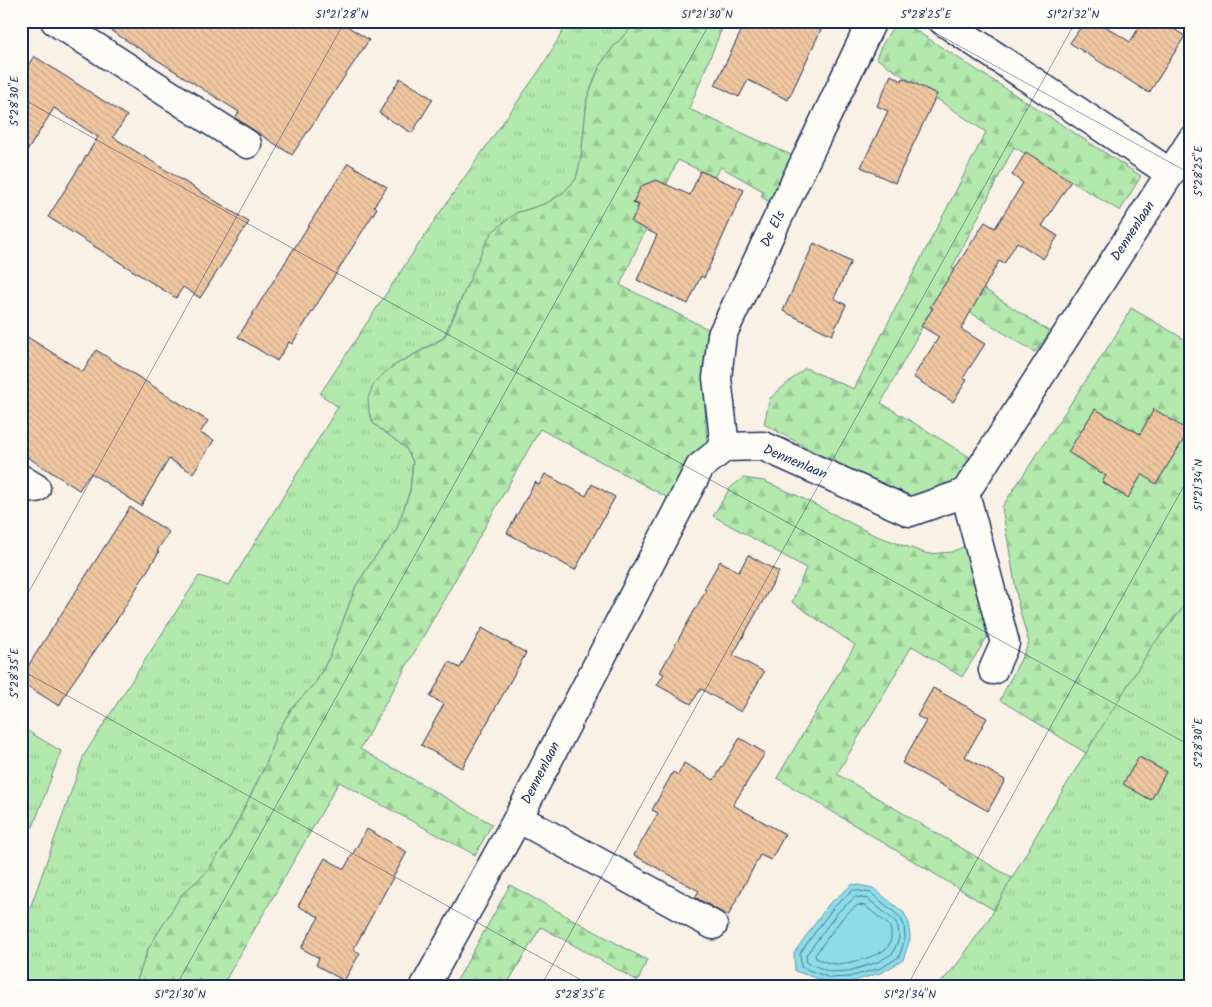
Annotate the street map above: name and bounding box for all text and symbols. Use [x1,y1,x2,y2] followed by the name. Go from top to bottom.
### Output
[315,5,369,24] text: 51°21'28"N
[681,5,733,24] text: 51°21'30"N
[901,5,952,24] text: 5°28'25"E
[1047,5,1099,24] text: 51°21'32"N
[5,75,24,126] text: 5°28'30"E
[1189,145,1208,196] text: 5°28'25"E
[1105,196,1161,266] street label: Dennenlaan
[755,207,791,251] street label: De Els
[759,439,831,485] street label: Dennenlaan
[1189,459,1208,511] text: 51°21'34"N
[5,647,24,698] text: 5°28'35"E
[1189,717,1208,768] text: 5°28'30"E
[516,738,566,808] street label: Dennenlaan
[154,985,206,1004] text: 51°21'30"N
[555,985,606,1004] text: 5°28'35"E
[884,985,936,1004] text: 51°21'34"N

